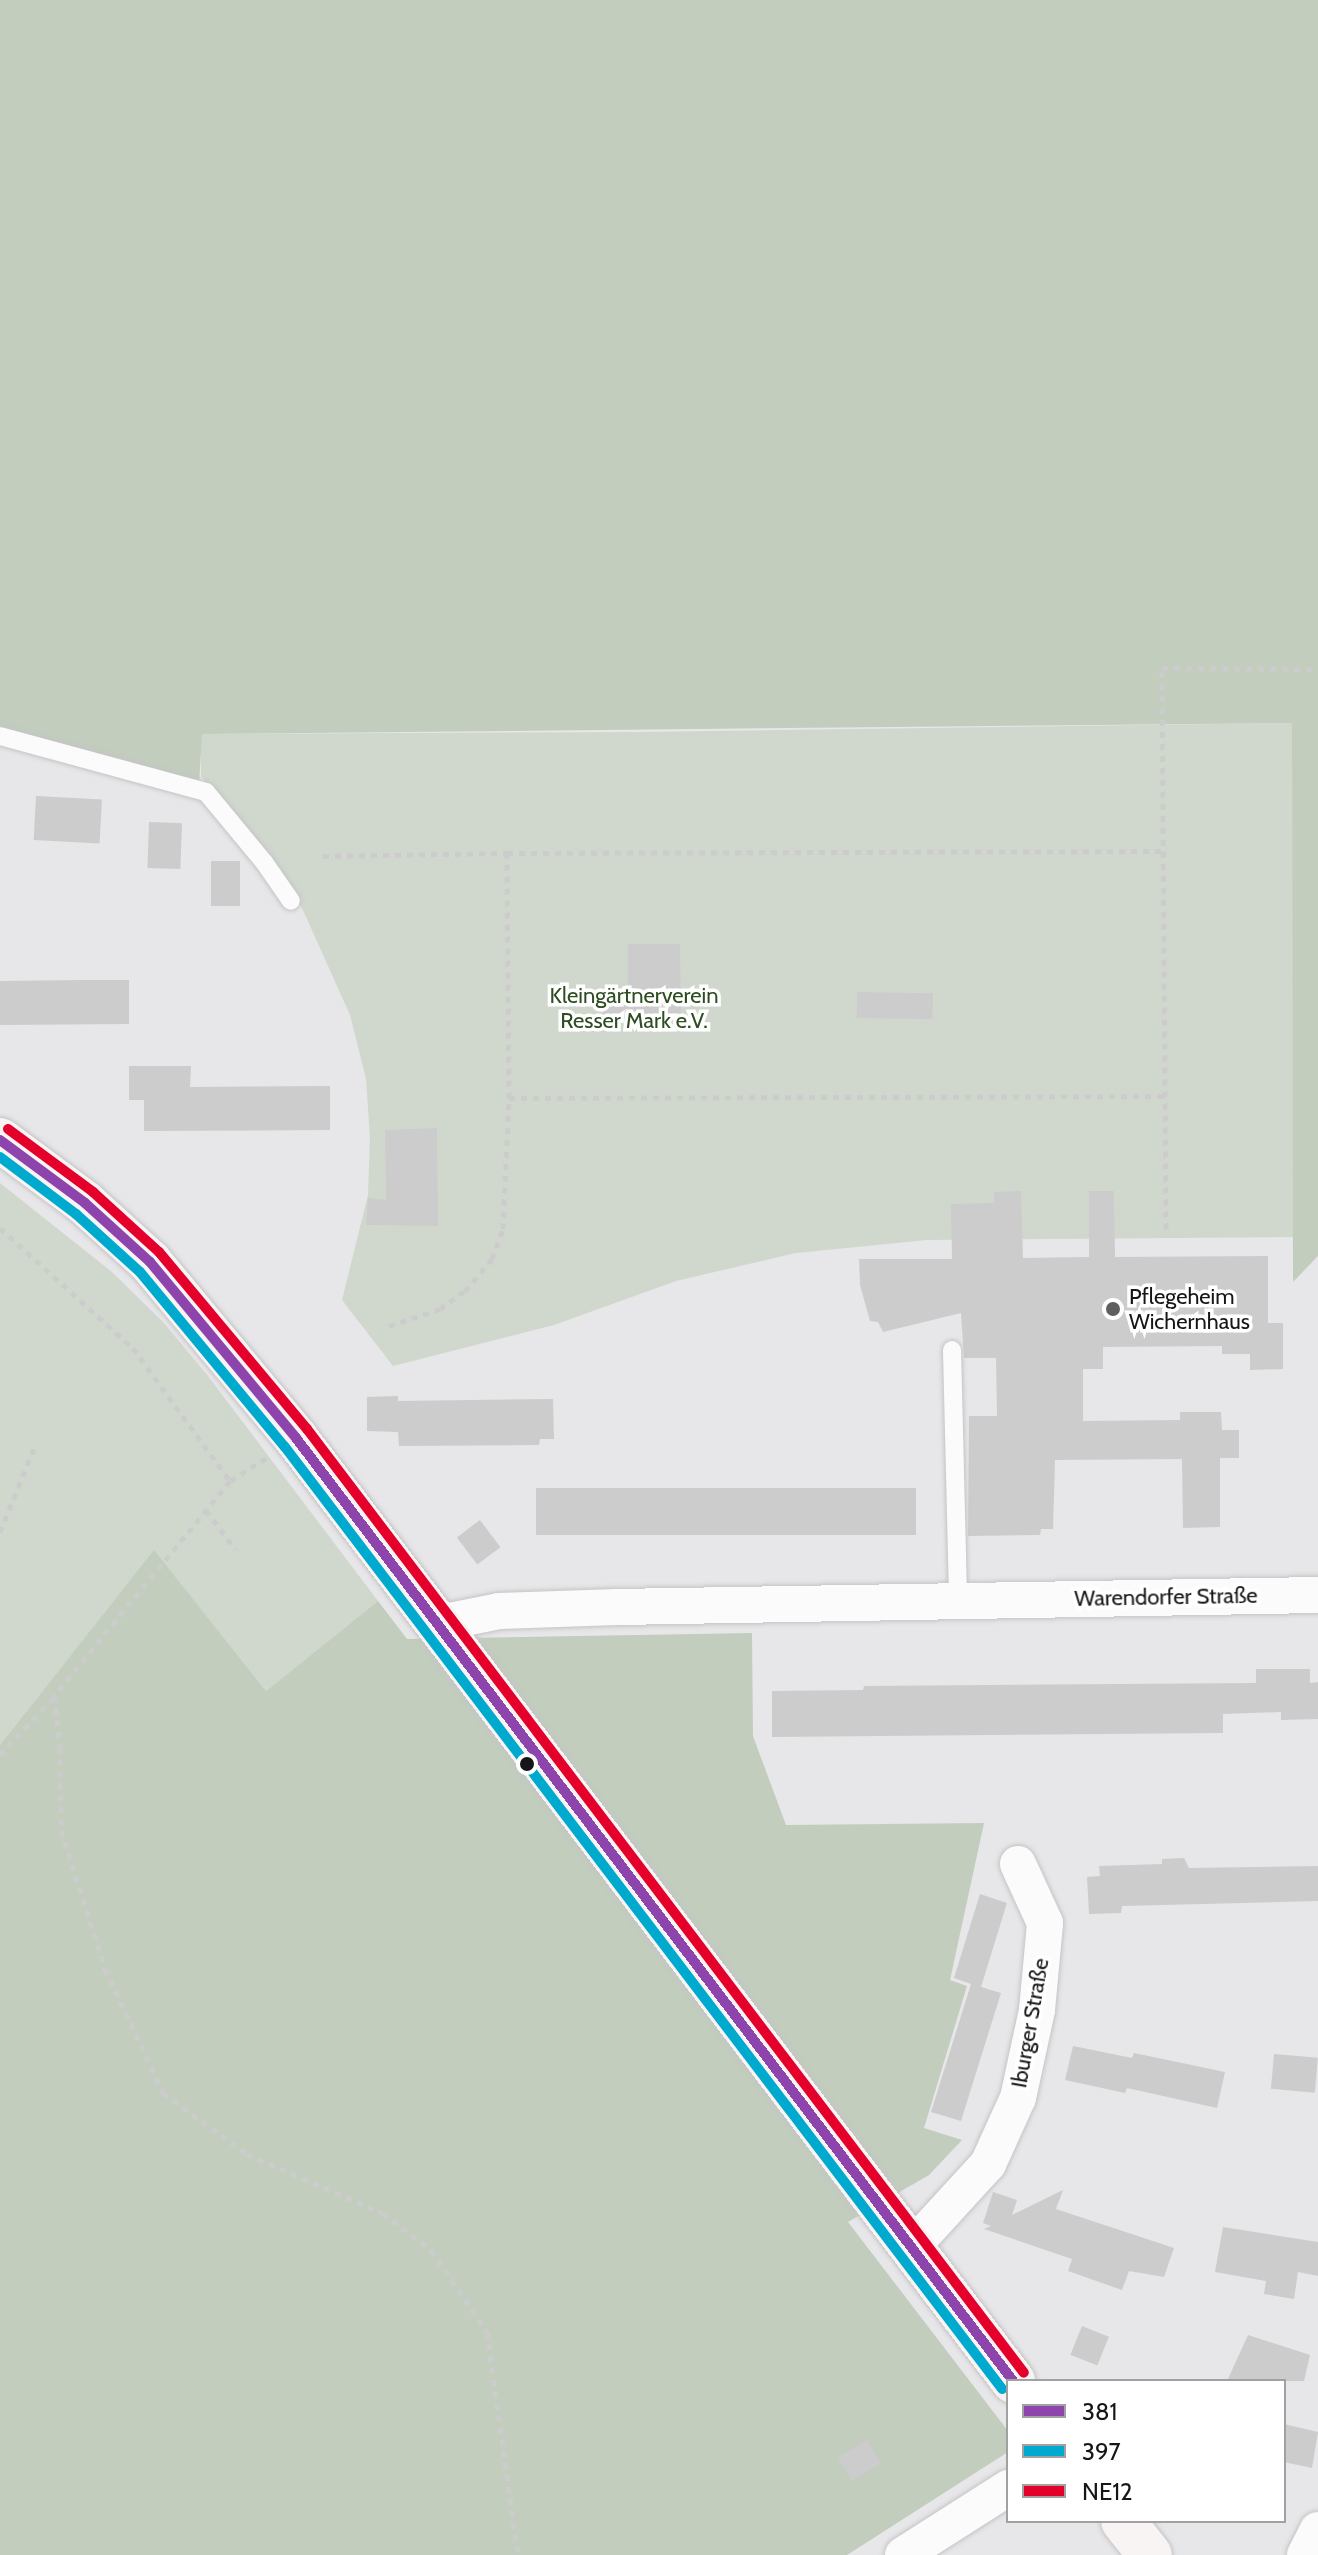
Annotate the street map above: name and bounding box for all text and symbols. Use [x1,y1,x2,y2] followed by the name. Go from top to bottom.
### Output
[550,982,718,1034] park label: Kleingärtnerverein Resser Mark e.V.
[1129,1283,1250,1334] place label: Pflegeheim Wichernhaus
[1104,1300,1122,1318] marker: Pflegeheim Wichernhaus
[1074,1582,1258,1612] street label: Warendorfer Straße
[519,1756,535,1772] unlabelled marker
[1006,1956,1054,2090] street label: Iburger Straße
[1006,2379,1286,2523] legend
[1082,2397,1117,2426] text: 381
[1082,2437,1121,2466] text: 397
[1082,2477,1133,2506] text: NE12

